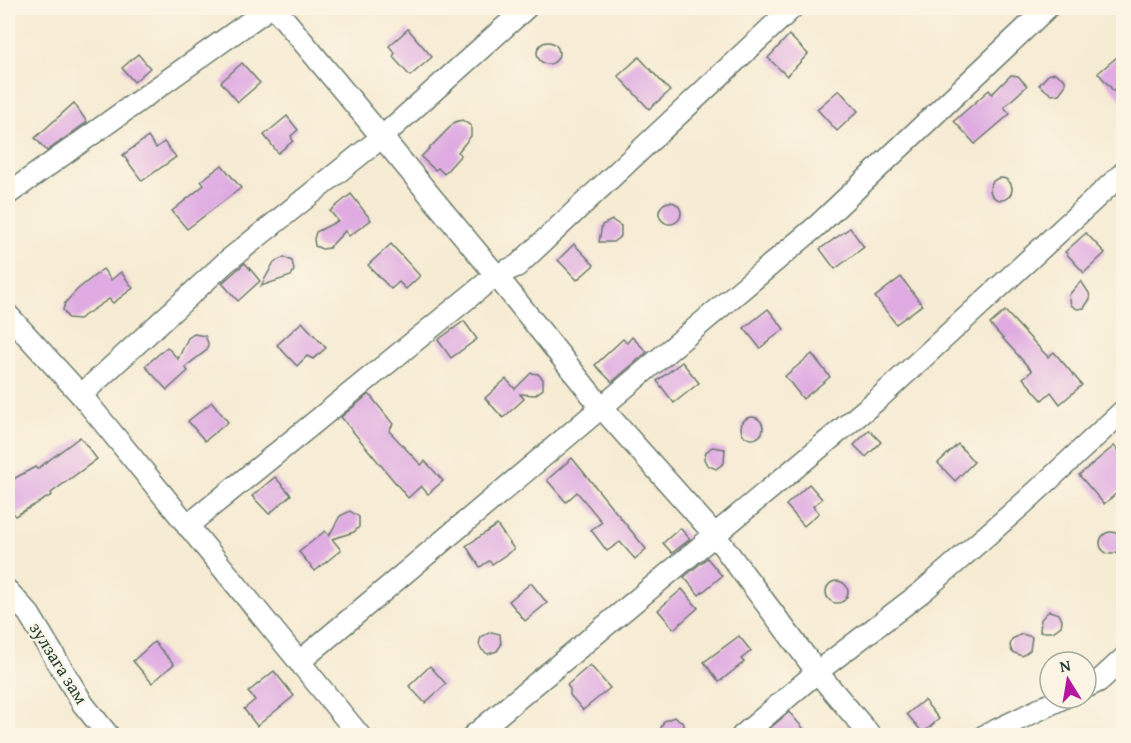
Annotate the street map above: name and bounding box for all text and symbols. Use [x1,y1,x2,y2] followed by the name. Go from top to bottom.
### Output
[23,617,95,710] street label: зулзага зам
[1038,650,1098,710] north arrow
[1058,652,1073,678] text: N

